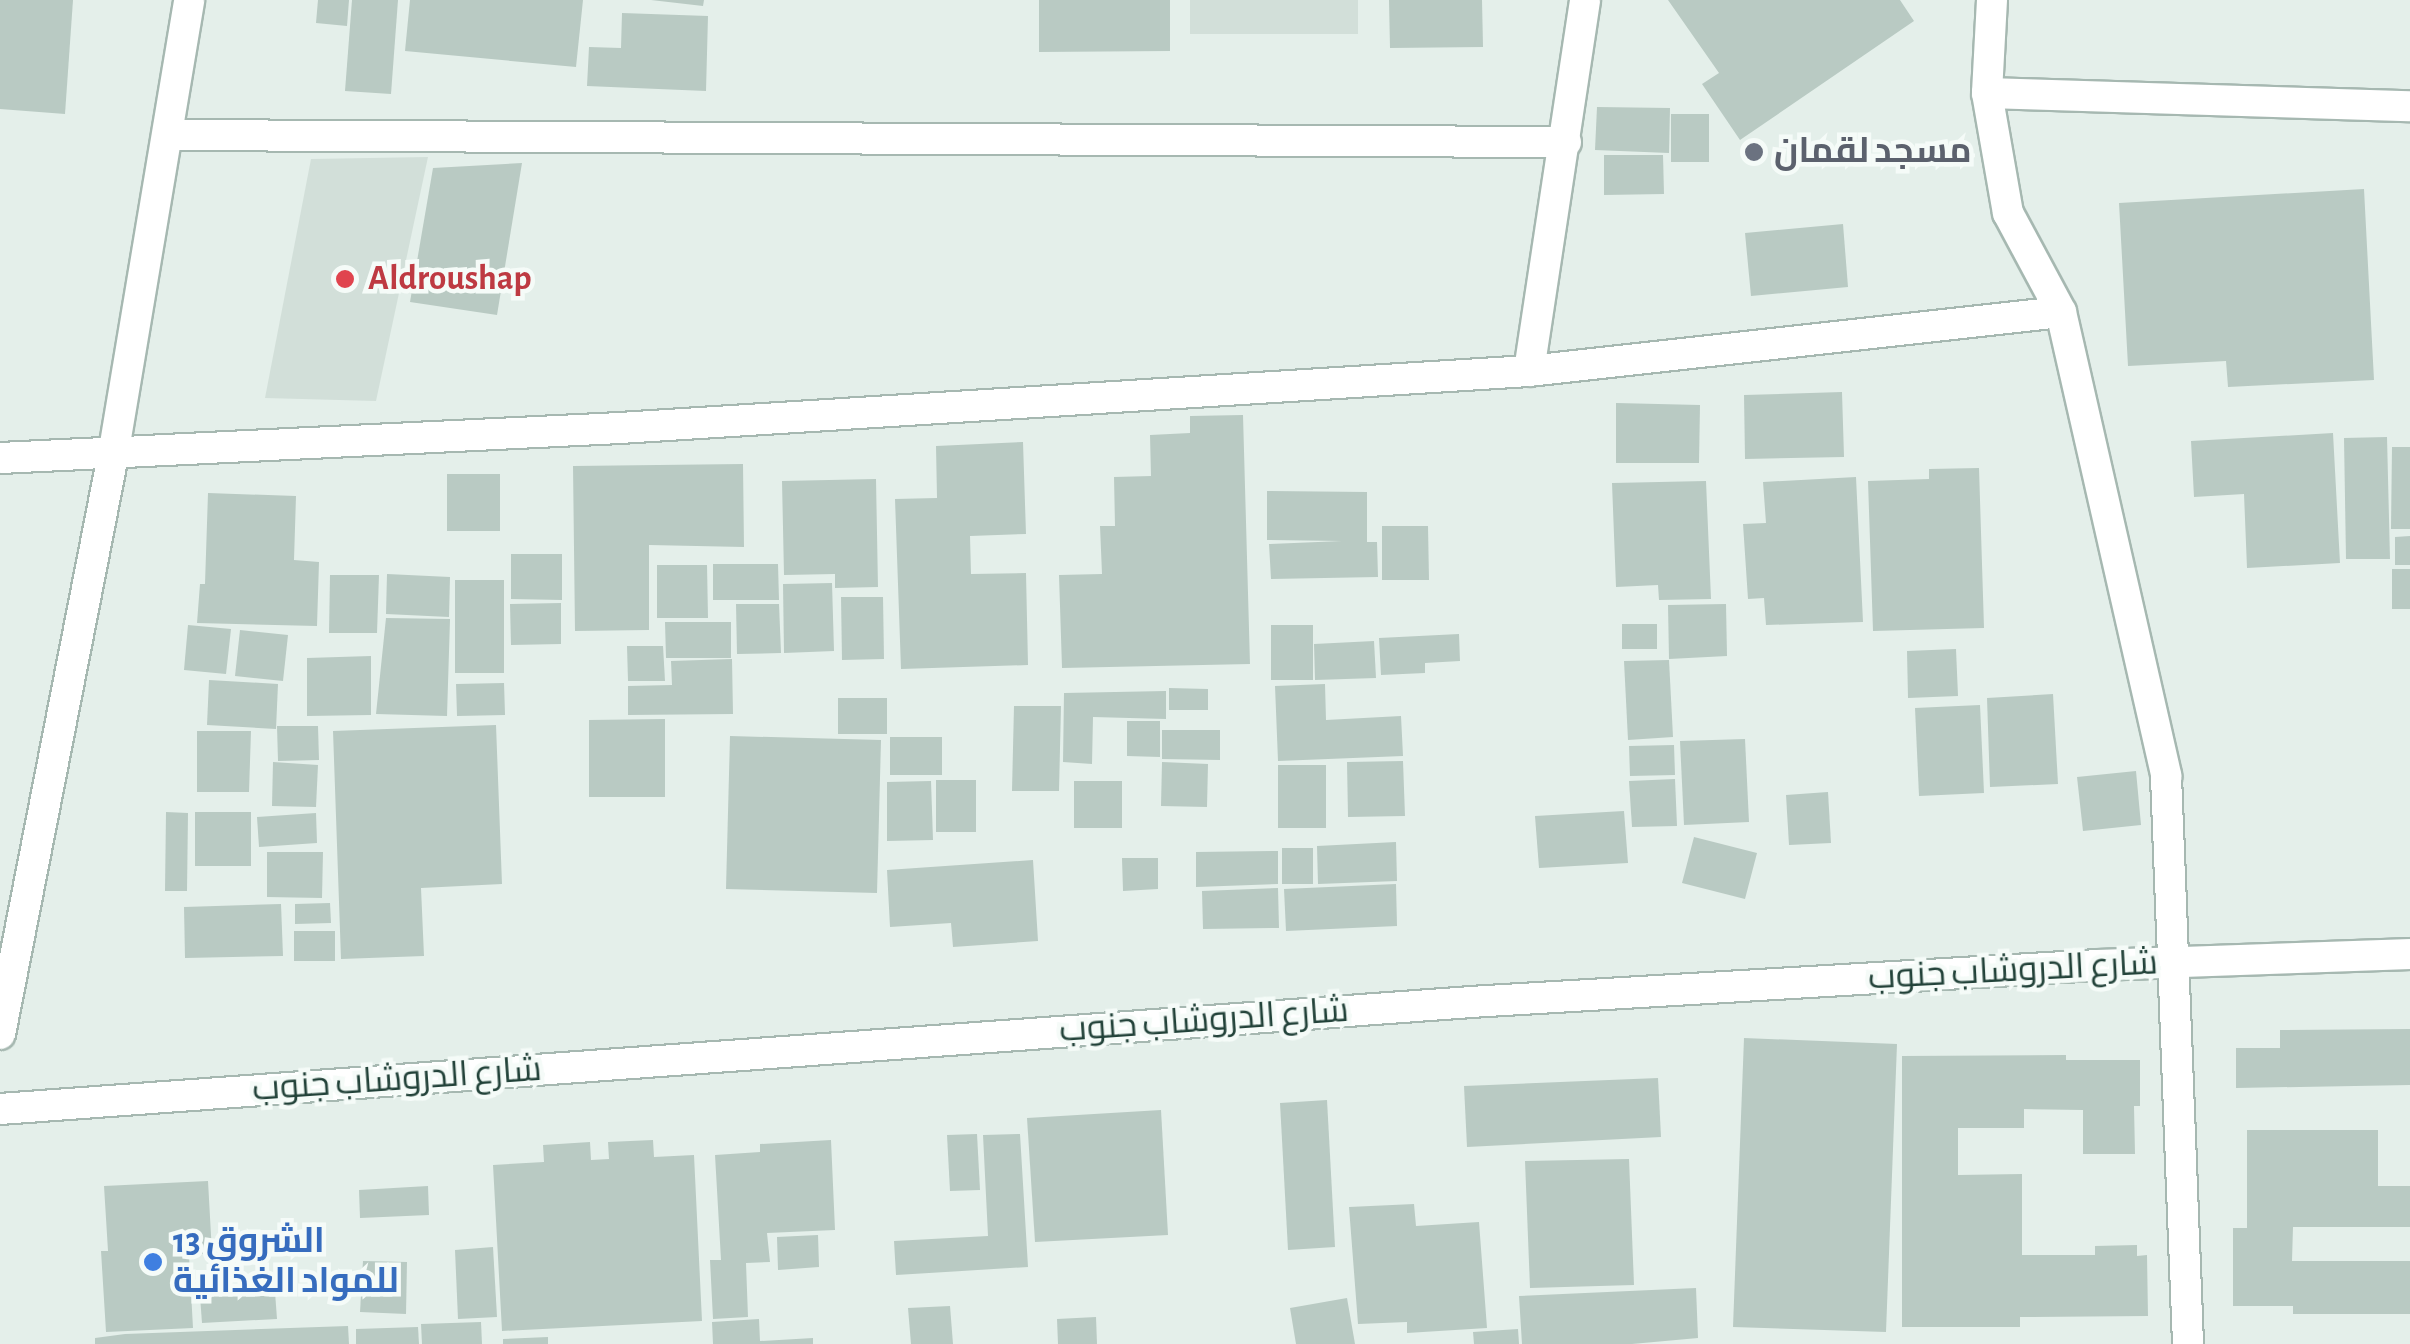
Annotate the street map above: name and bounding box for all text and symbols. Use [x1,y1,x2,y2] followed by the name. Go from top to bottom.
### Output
[1774,131,1972,173] place label: مسجد لقمان
[1743,141,1765,163] marker: مسجد لقمان
[368,258,532,300] place label: Aldroushap
[332,266,358,292] marker: Aldroushap
[1867,942,2159,1000] street label: شارع الدروشاب جنوب
[1058,990,1350,1052] street label: شارع الدروشاب جنوب
[251,1049,543,1111] street label: شارع الدروشاب جنوب
[173,1221,399,1303] place label: الشروق 13 للمواد الغذائية
[142,1251,164,1273] marker: الشروق 13 للمواد الغذائية

